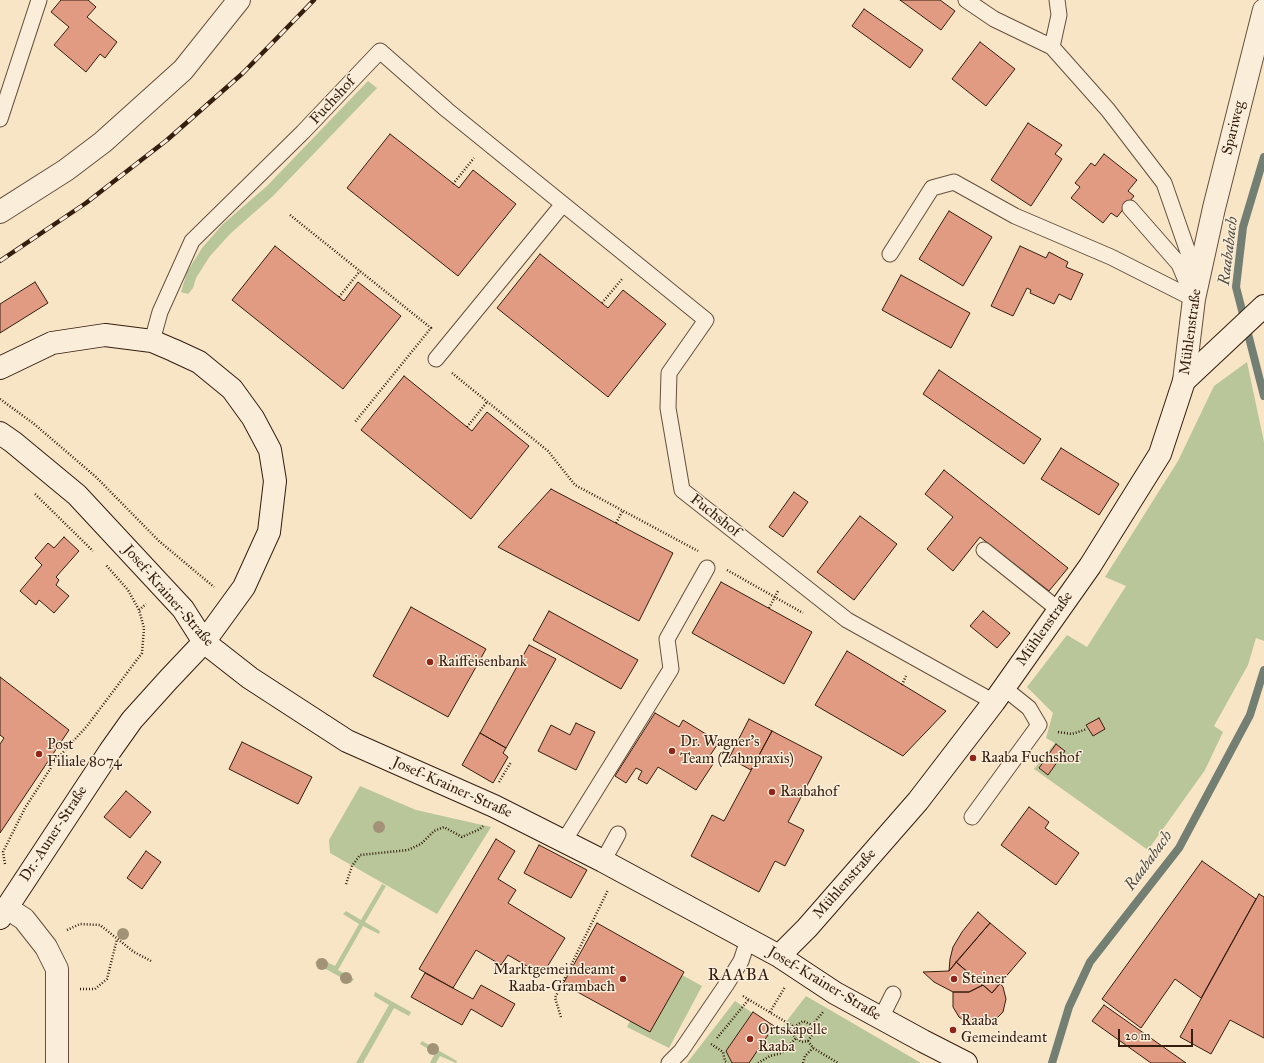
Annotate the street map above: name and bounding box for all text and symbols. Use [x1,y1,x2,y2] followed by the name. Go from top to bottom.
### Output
[306,73,360,129] street label: Fuchshof
[1219,99,1249,157] street label: Spariweg
[1215,216,1243,286] water label: Raababach
[1176,288,1206,376] street label: Mühlenstraße
[686,491,744,541] street label: Fuchshof
[119,541,217,651] street label: Josef-Krainer-Straße
[1013,588,1077,670] street label: Mühlenstraße
[438,653,527,671] place label: Raiffeisenbank
[425,657,435,667] marker: Raiffeisenbank
[680,733,794,768] place label: Dr. Wagner's Team (Zahnpraxis)
[47,736,122,771] place label: Post Filiale 8074
[667,746,677,756] marker: Dr. Wagner's Team (Zahnpraxis)
[34,749,44,759] marker: Post Filiale 8074
[981,749,1080,767] place label: Raaba Fuchshof
[968,753,978,763] marker: Raaba Fuchshof
[389,754,515,822] street label: Josef-Krainer-Straße
[16,783,92,885] street label: Dr.-Auner-Straße
[780,783,838,801] place label: Raabahof
[767,787,777,797] marker: Raabahof
[1121,827,1177,895] water label: Raababach
[810,845,880,923] street label: Mühlenstraße
[764,943,884,1025] street label: Josef-Krainer-Straße
[493,961,615,996] place label: Marktgemeindeamt Raaba-Grambach
[708,966,770,986] district label: RAABA
[962,970,1006,988] place label: Steiner
[618,974,628,984] marker: Marktgemeindeamt Raaba-Grambach
[949,974,959,984] marker: Steiner
[961,1012,1047,1047] place label: Raaba Gemeindeamt
[758,1021,827,1056] place label: Ortskapelle Raaba
[1120,1021,1195,1047] scale bar
[948,1025,958,1035] marker: Raaba Gemeindeamt
[1125,1029,1151,1043] text: 20 m
[745,1034,755,1044] marker: Ortskapelle Raaba

